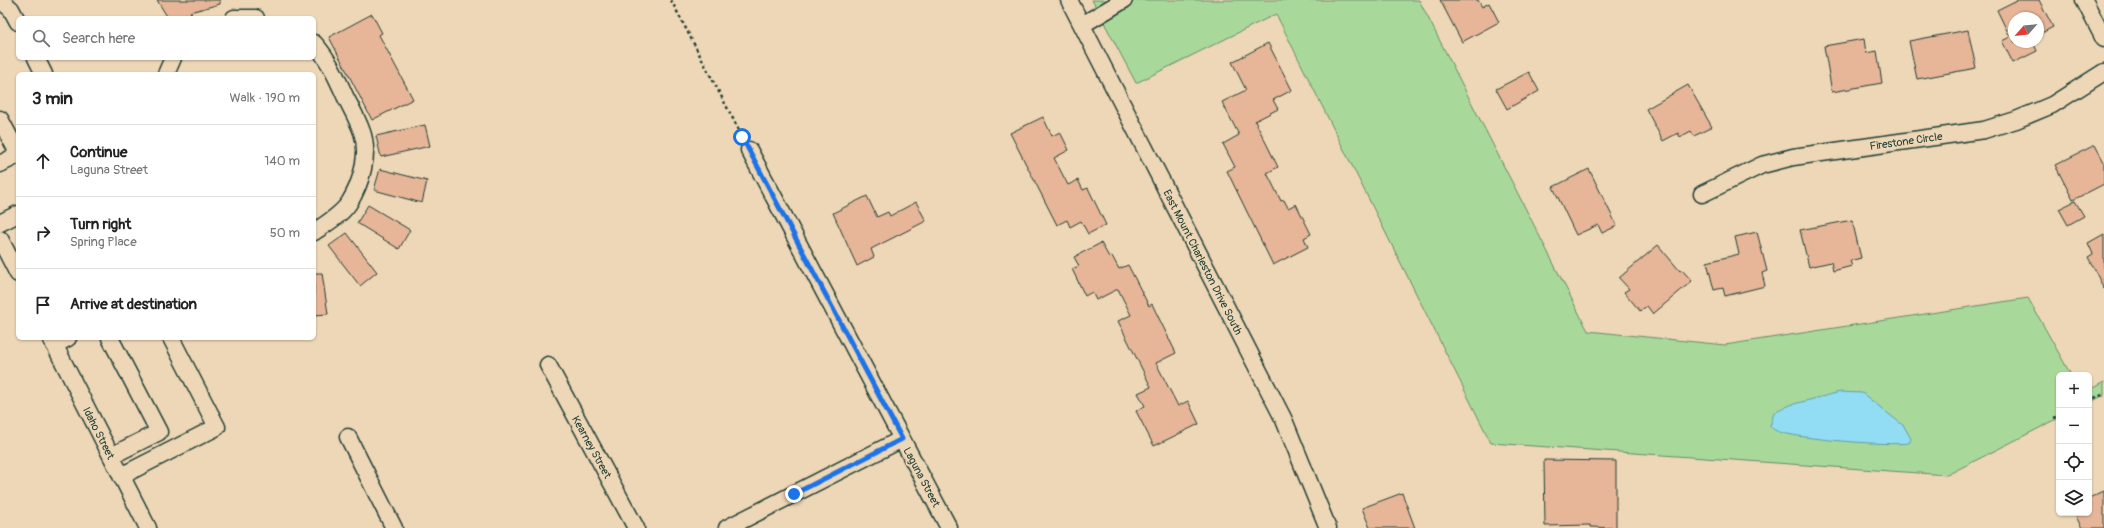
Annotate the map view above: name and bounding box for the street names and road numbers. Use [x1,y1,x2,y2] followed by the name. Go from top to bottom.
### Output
[1869,130,1944,153] street label: Firestone Circle
[1160,188,1245,337] street label: East Mount Charleston Drive South
[80,405,118,462] street label: Idaho Street
[569,414,614,481] street label: Kearney Street
[900,445,943,510] street label: Laguna Street

